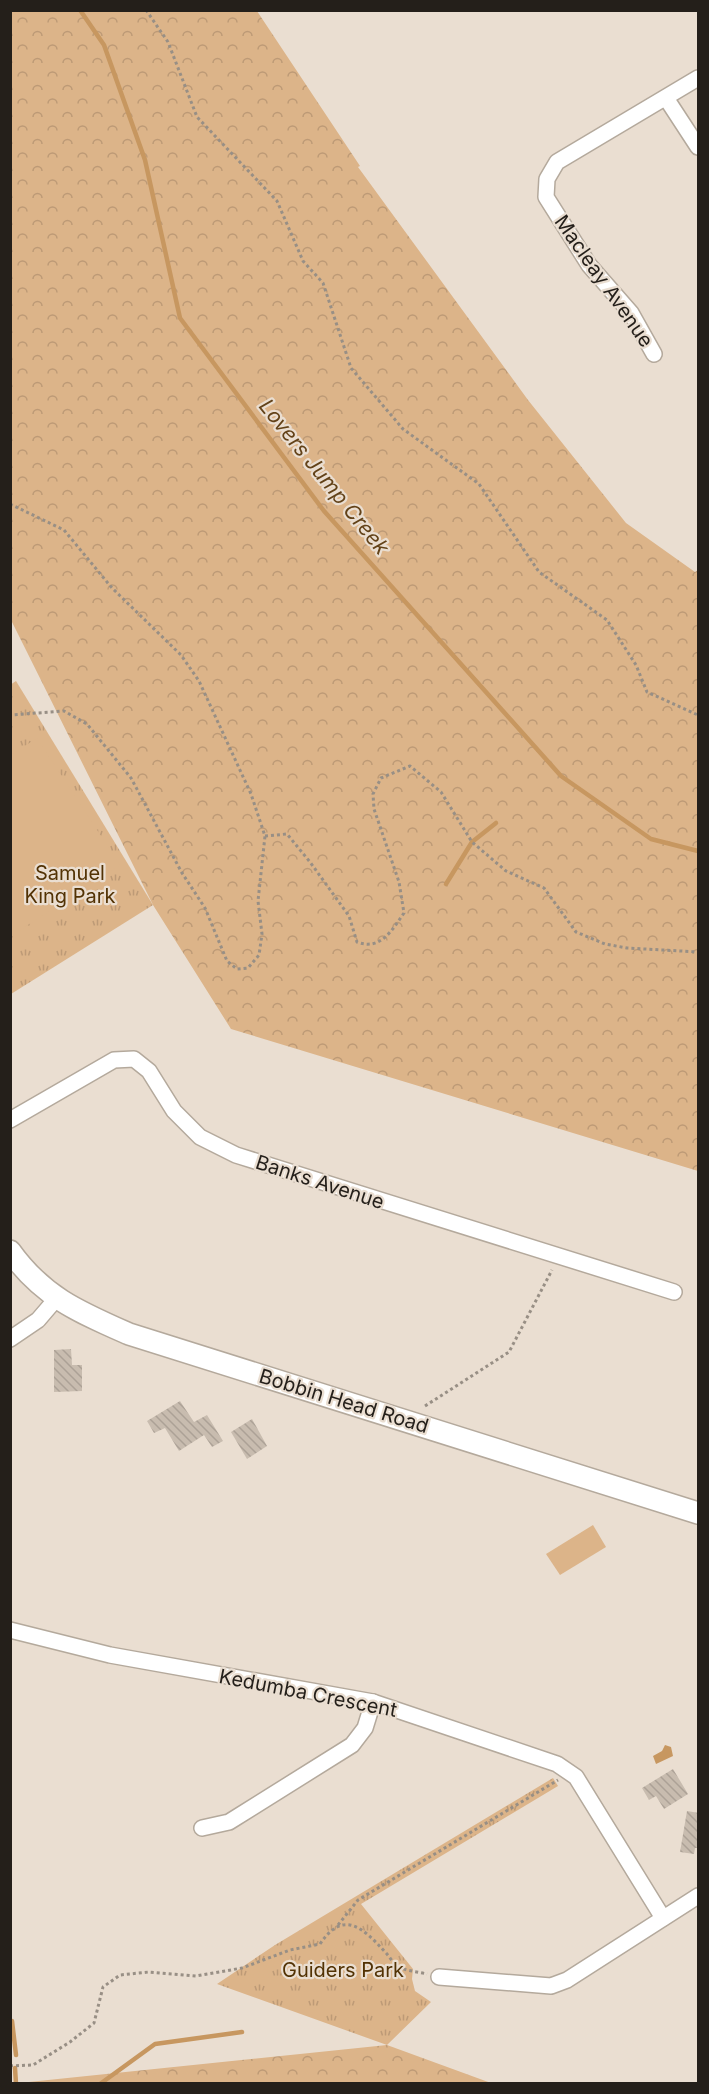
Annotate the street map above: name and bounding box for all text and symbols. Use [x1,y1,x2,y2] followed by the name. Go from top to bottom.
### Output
[550,210,658,352] street label: Macleay Avenue
[254,394,395,560] water label: Lovers Jump Creek
[24,861,116,908] park label: Samuel King Park
[253,1150,387,1214] street label: Banks Avenue
[256,1364,432,1438] street label: Bobbin Head Road
[217,1664,399,1722] street label: Kedumba Crescent
[282,1958,404,1982] park label: Guiders Park

